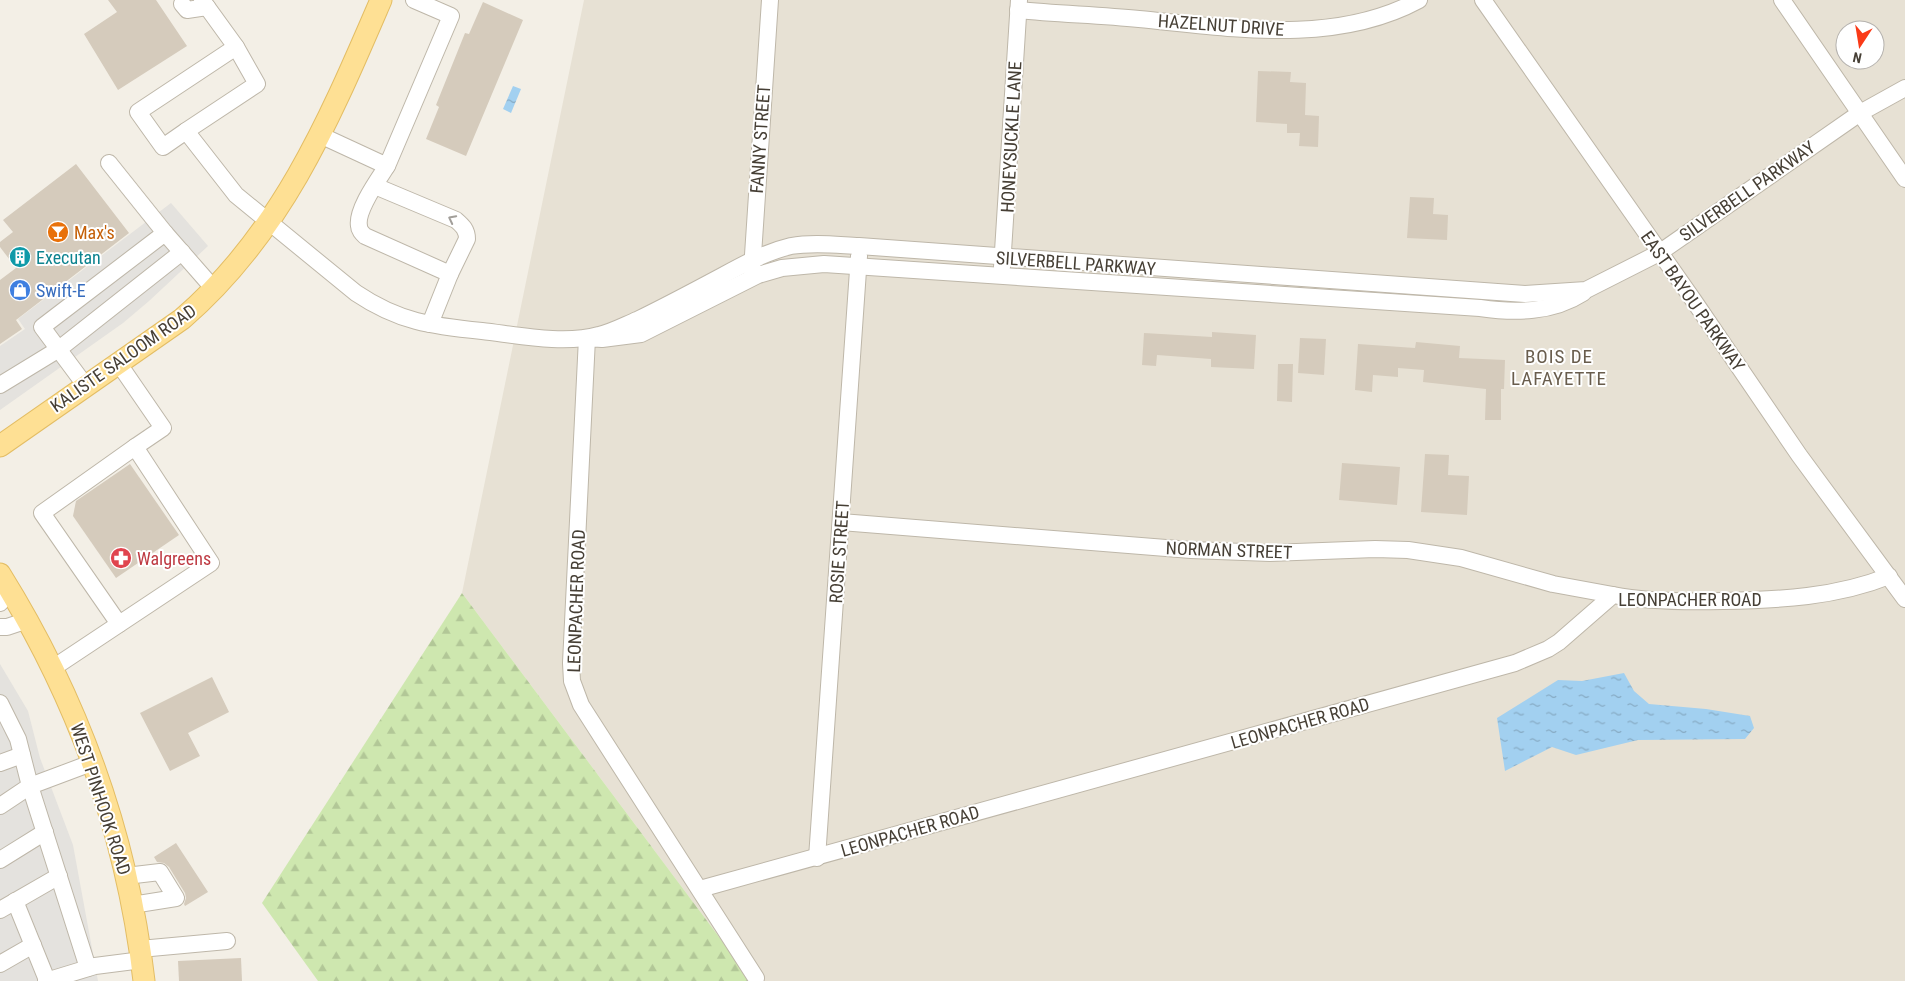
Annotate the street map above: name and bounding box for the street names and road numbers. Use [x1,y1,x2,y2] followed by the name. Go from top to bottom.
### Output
[1157,10,1285,40] street label: HAZELNUT DRIVE
[997,61,1025,213] street label: HONEYSUCKLE LANE
[746,84,774,194] street label: FANNY STREET
[1675,136,1819,246] street label: SILVERBELL PARKWAY
[1637,227,1750,376] street label: EAST BAYOU PARKWAY
[995,247,1157,279] street label: SILVERBELL PARKWAY
[46,300,200,416] street label: KALISTE SALOOM ROAD
[825,500,853,604] street label: ROSIE STREET
[563,529,589,673] street label: LEONPACHER ROAD
[1165,537,1293,563] street label: NORMAN STREET
[1618,589,1762,610] street label: LEONPACHER ROAD
[1228,693,1372,753] street label: LEONPACHER ROAD
[67,720,135,878] street label: WEST PINHOOK ROAD
[838,801,982,861] street label: LEONPACHER ROAD

